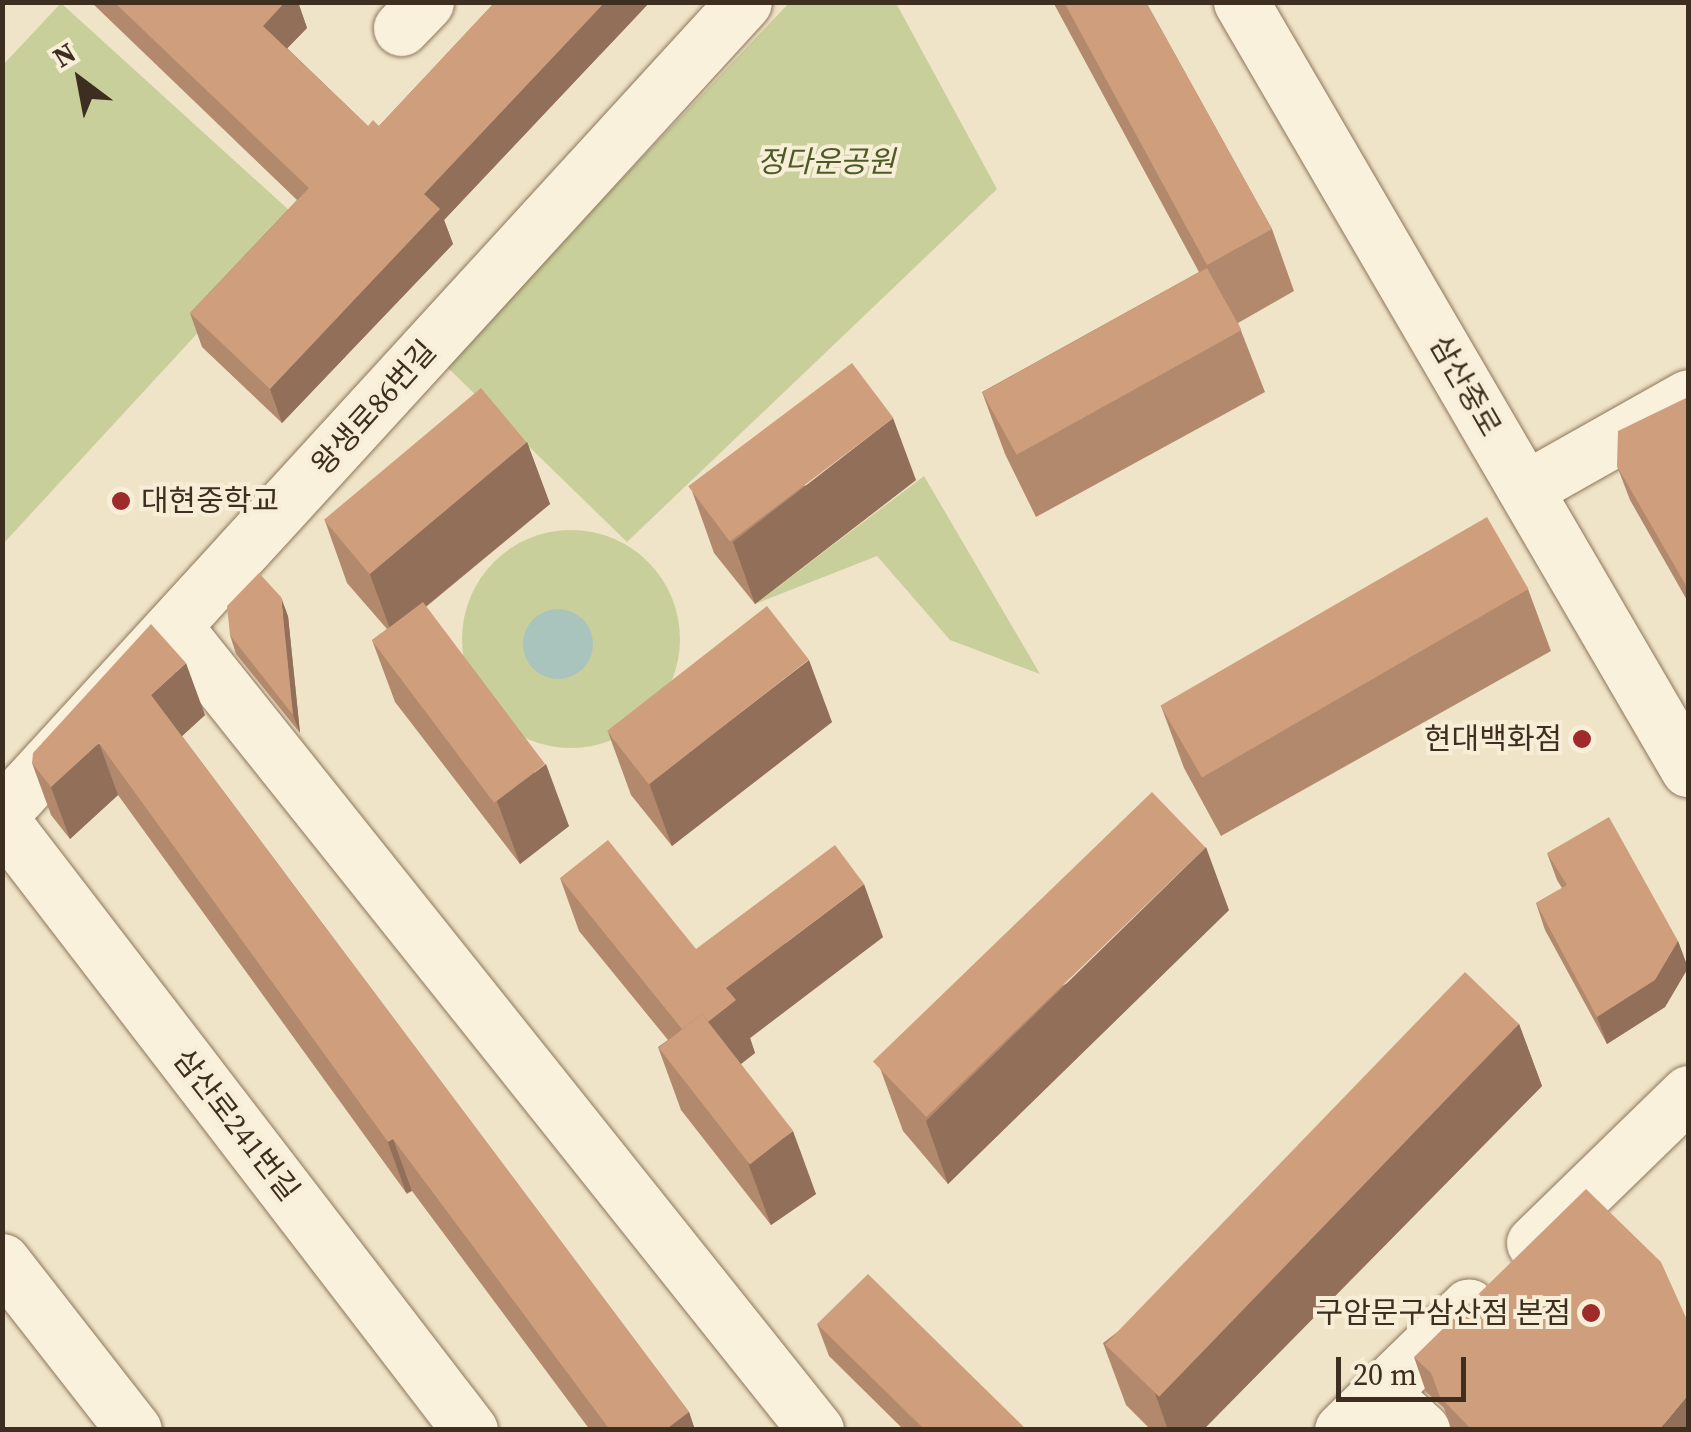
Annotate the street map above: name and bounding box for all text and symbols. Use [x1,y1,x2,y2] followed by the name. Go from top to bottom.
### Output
[30,30,130,130] north arrow
[45,33,83,76] text: N
[757,144,895,180] park label: 정다운공원
[1422,329,1508,443] street label: 삼산중로
[304,334,444,482] street label: 왕생로86번길
[141,483,279,519] place label: 대현중학교
[110,490,132,512] marker: 대현중학교
[1424,721,1562,757] place label: 현대백화점
[1571,728,1593,750] marker: 현대백화점
[165,1042,307,1208] street label: 삼산로241번길
[1316,1295,1571,1331] place label: 구암문구삼산점 본점
[1580,1302,1602,1324] marker: 구암문구삼산점 본점
[1341,1337,1471,1399] scale bar
[1353,1354,1417,1395] text: 20 m

